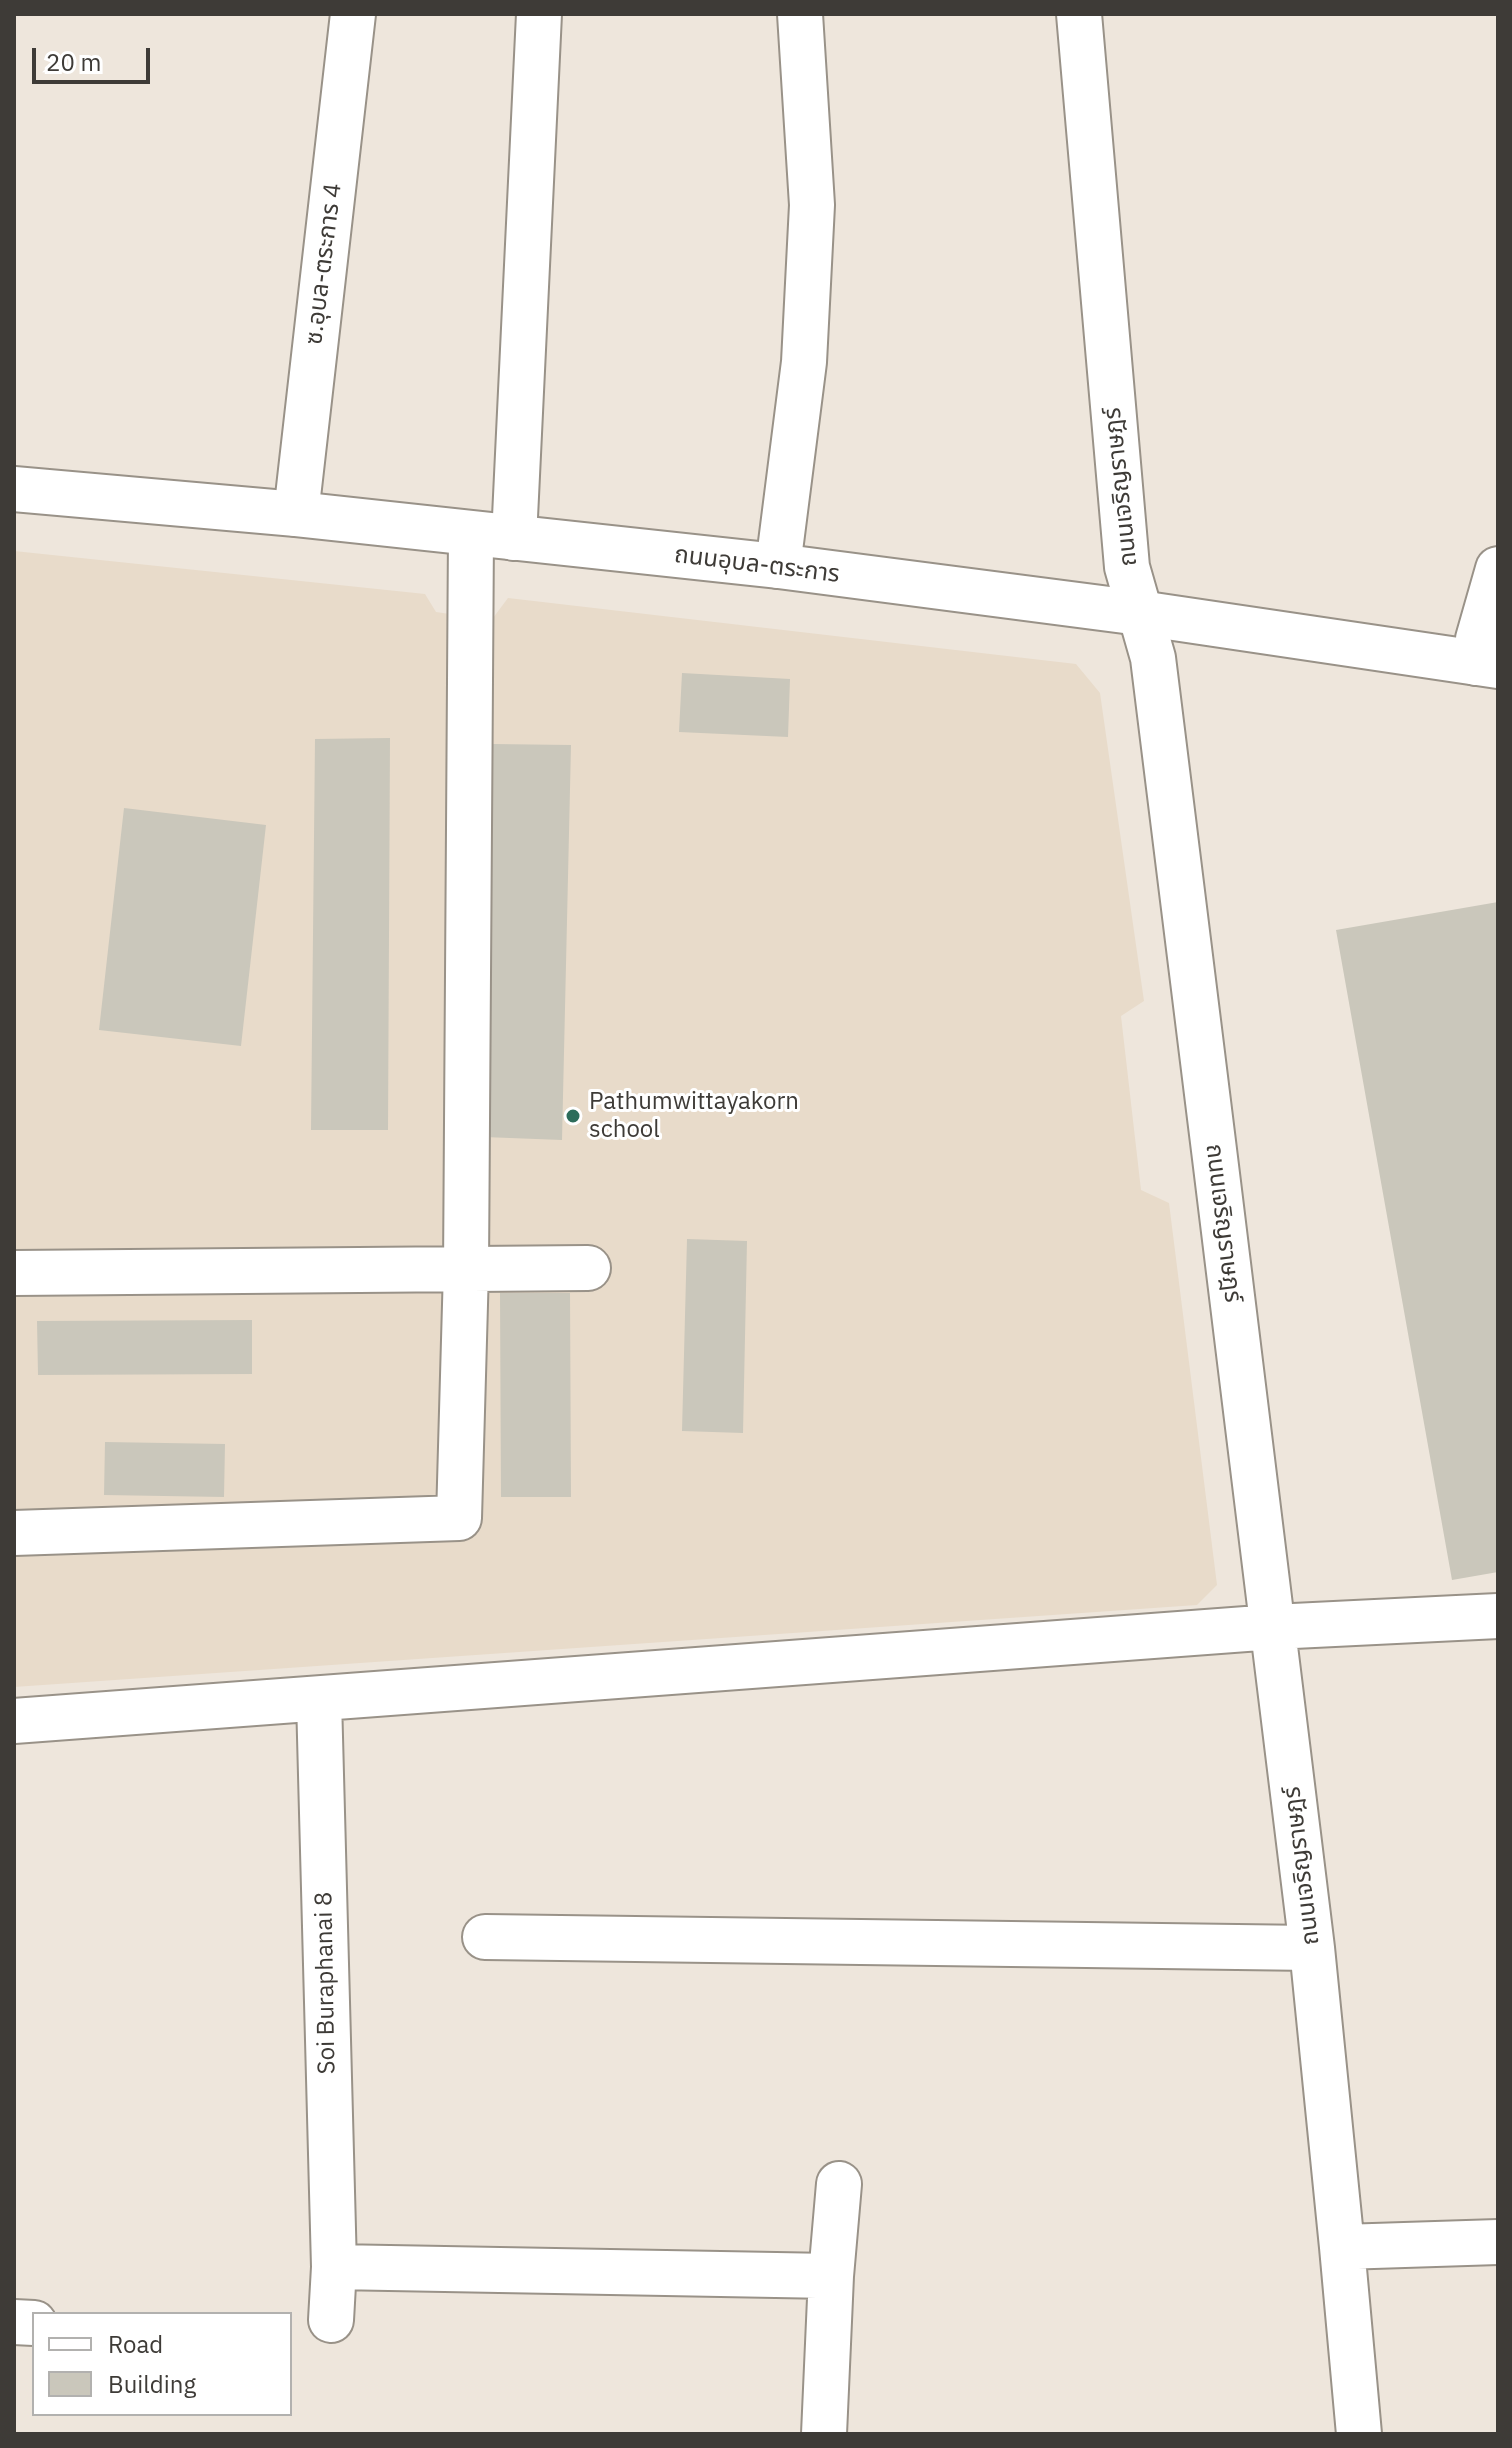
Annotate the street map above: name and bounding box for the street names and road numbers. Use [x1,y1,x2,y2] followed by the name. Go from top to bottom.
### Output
[300,182,348,346] street label: ซ.อุบล-ตระการ 4
[1098,406,1144,568] street label: ถนนเจริญราษฎร์
[673,541,841,589] street label: ถนนอุบล-ตระการ
[1199,1142,1247,1304] street label: ถนนเจริญราษฎร์
[1278,1785,1326,1947] street label: ถนนเจริญราษฎร์
[310,1891,342,2075] street label: Soi Buraphanai 8

